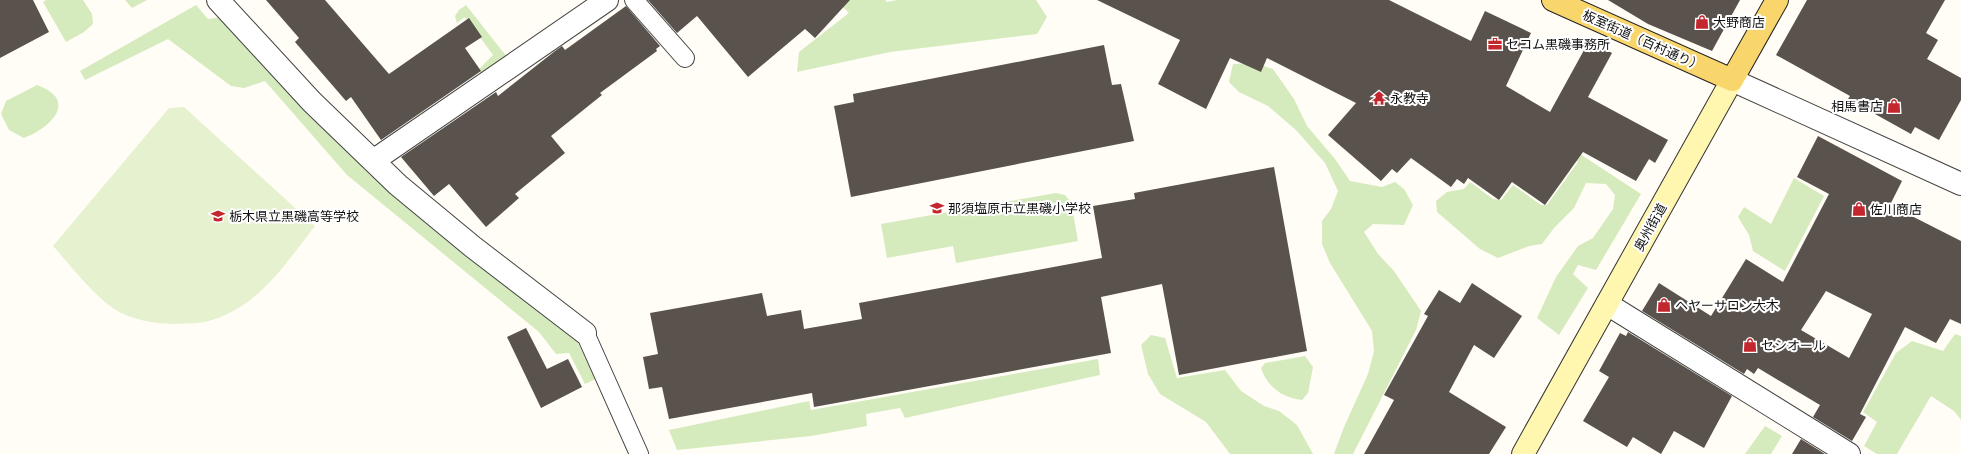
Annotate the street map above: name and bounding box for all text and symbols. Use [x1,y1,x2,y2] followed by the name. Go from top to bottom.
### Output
[1580,5,1706,74] street label: 板室街道（百村通り）
[1713,13,1765,30] place label: 大野商店
[1694,14,1710,30] shop icon: 大野商店
[1506,35,1610,52] place label: セコム黒磯事務所
[1487,36,1503,52] office icon: セコム黒磯事務所
[1390,89,1429,106] place label: 永教寺
[1371,90,1387,106] temple icon: 永教寺
[1831,97,1883,114] place label: 相馬書店
[1886,98,1902,114] shop icon: 相馬書店
[948,199,1091,216] place label: 那須塩原市立黒磯小学校
[929,200,945,216] school or university icon: 那須塩原市立黒磯小学校
[1630,200,1670,254] street label: 奥州街道
[1870,200,1922,217] place label: 佐川商店
[1851,201,1867,217] shop icon: 佐川商店
[229,207,359,224] place label: 栃木県立黒磯高等学校
[210,208,226,224] school or university icon: 栃木県立黒磯高等学校
[1675,296,1779,313] place label: ヘヤーサロン大木
[1656,297,1672,313] shop icon: ヘヤーサロン大木
[1761,336,1826,353] place label: セシオール
[1742,337,1758,353] shop icon: セシオール

